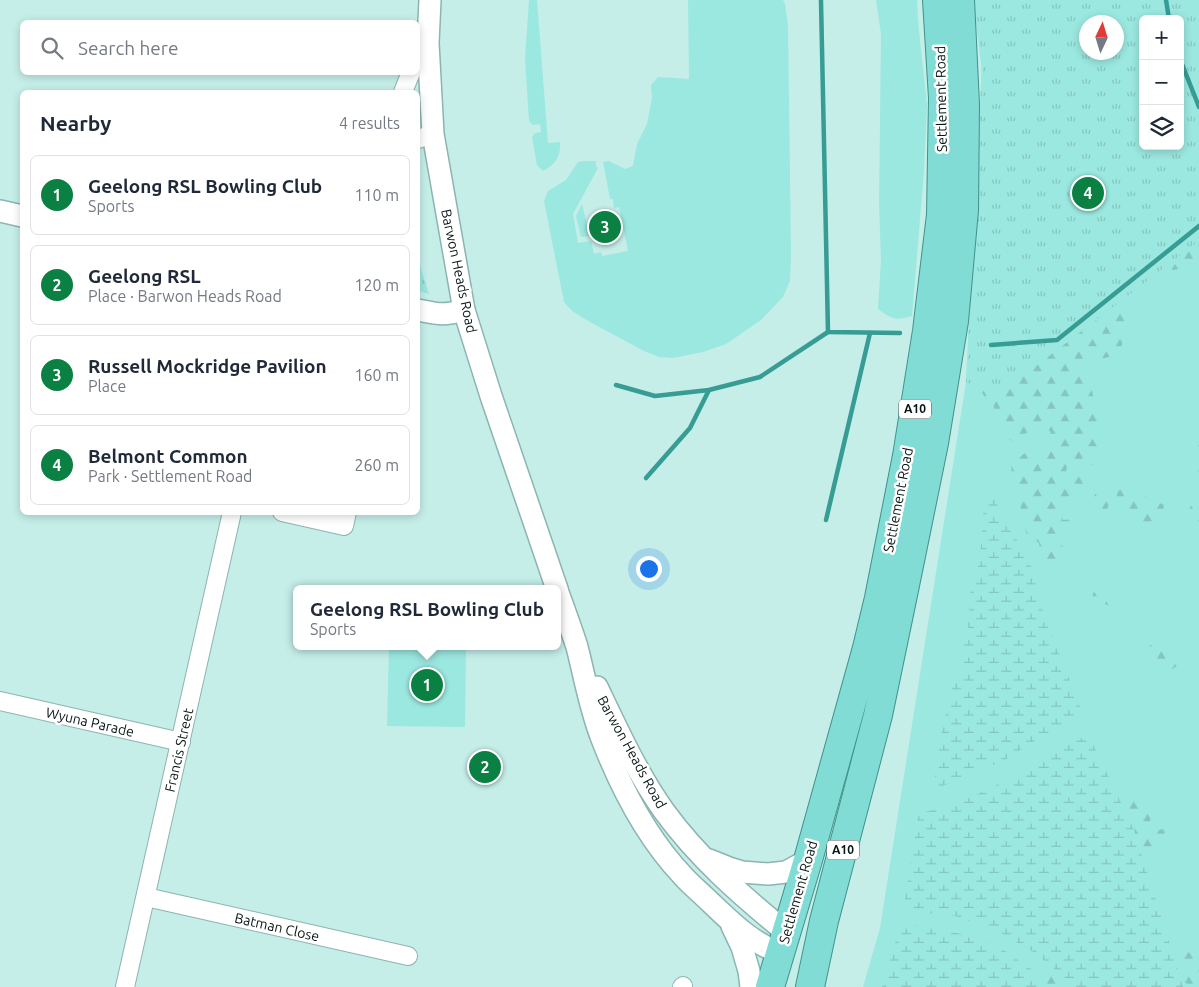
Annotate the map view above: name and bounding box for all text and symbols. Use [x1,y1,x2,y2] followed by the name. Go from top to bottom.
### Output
[1079,15,1124,60] north arrow
[1139,15,1184,150] map controls
[1139,15,1184,60] button: +
[20,20,420,75] search box
[38,34,66,62] icon: search
[78,37,178,59] text: Search here
[932,46,950,152] street label: Settlement Road
[1139,60,1184,105] button: −
[1139,105,1184,150] button: layers
[40,111,111,135] text: Nearby
[339,114,400,132] text: 4 results
[1072,174,1104,212] pin: 4
[88,175,322,197] text: Geelong RSL Bowling Club
[52,186,62,204] text: 1
[354,186,399,204] text: 110 m
[88,197,134,215] text: Sports
[438,208,480,334] street label: Barwon Heads Road
[589,208,621,246] pin: 3
[88,265,201,287] text: Geelong RSL
[52,276,62,294] text: 2
[354,276,399,294] text: 120 m
[88,287,282,305] text: Place · Barwon Heads Road
[88,355,327,377] text: Russell Mockridge Pavilion
[52,366,62,384] text: 3
[354,366,399,384] text: 160 m
[88,377,126,395] text: Place
[899,399,931,418] road number: A10
[88,445,248,467] text: Belmont Common
[880,446,916,554] street label: Settlement Road
[52,456,62,474] text: 4
[354,456,399,474] text: 260 m
[88,467,252,485] text: Park · Settlement Road
[636,556,662,582] your location
[293,585,561,650] popup
[310,598,544,620] text: Geelong RSL Bowling Club
[310,620,356,638] text: Sports
[411,666,443,704] pin: 1
[594,693,670,811] street label: Barwon Heads Road
[44,704,136,740] street label: Wyuna Parade
[162,706,197,794] street label: Francis Street
[469,748,501,786] pin: 2
[776,839,820,945] street label: Settlement Road
[827,840,859,860] road number: A10
[233,909,321,945] street label: Batman Close

